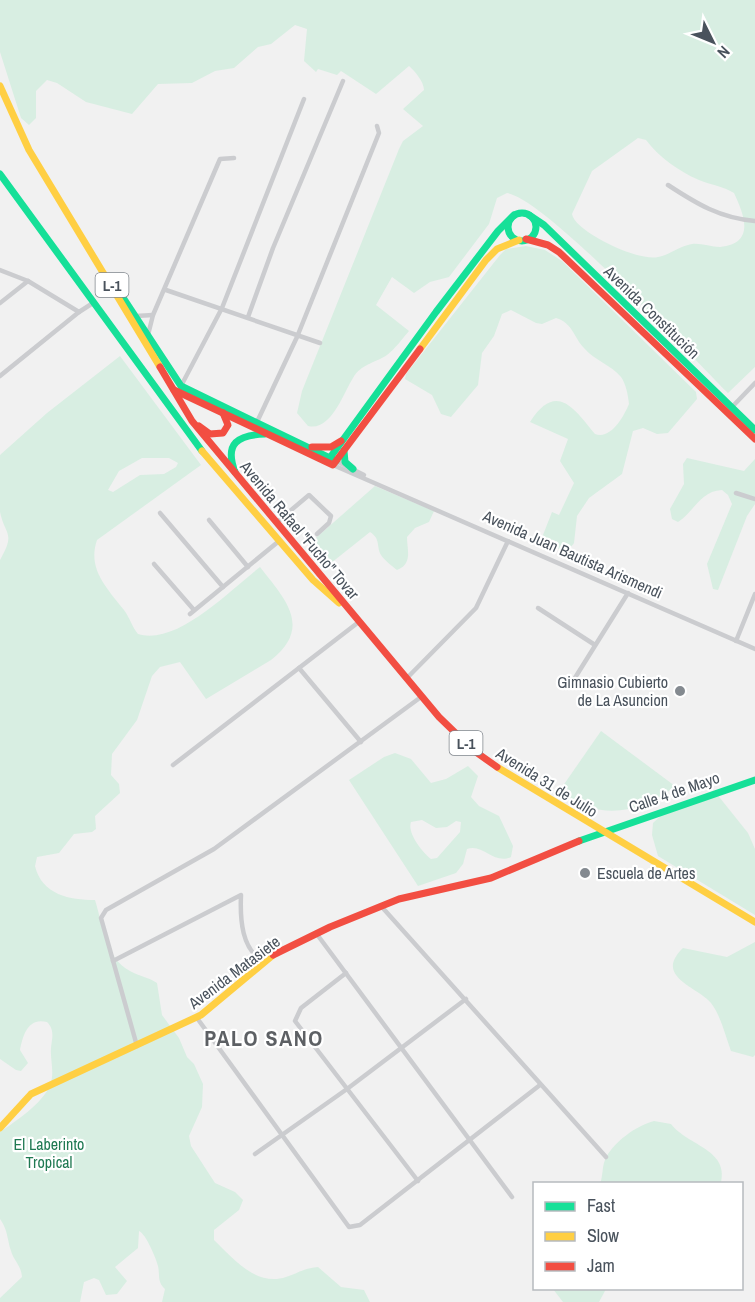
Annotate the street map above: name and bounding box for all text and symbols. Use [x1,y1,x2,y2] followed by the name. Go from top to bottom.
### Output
[683,12,743,72] north arrow
[713,41,735,63] text: N
[599,260,705,363] street label: Avenida Constitución
[96,273,128,297] road number: L-1
[235,455,365,604] street label: Avenida Rafael "Fucho" Tovar
[479,504,666,604] street label: Avenida Juan Bautista Arismendi
[557,671,668,711] place label: Gimnasio Cubierto de La Asuncion
[673,684,687,698] marker: Gimnasio Cubierto de La Asuncion
[450,731,482,755] road number: L-1
[491,741,602,822] street label: Avenida 31 de Julio
[626,766,722,818] street label: Calle 4 de Mayo
[597,862,695,884] place label: Escuela de Artes
[578,866,592,880] marker: Escuela de Artes
[183,930,284,1014] street label: Avenida Matasiete
[204,1023,324,1053] district label: PALO SANO
[14,1133,84,1173] park label: El Laberinto Tropical
[533,1182,743,1290] legend
[587,1193,615,1218] text: Fast
[587,1223,619,1248] text: Slow
[587,1253,615,1278] text: Jam

